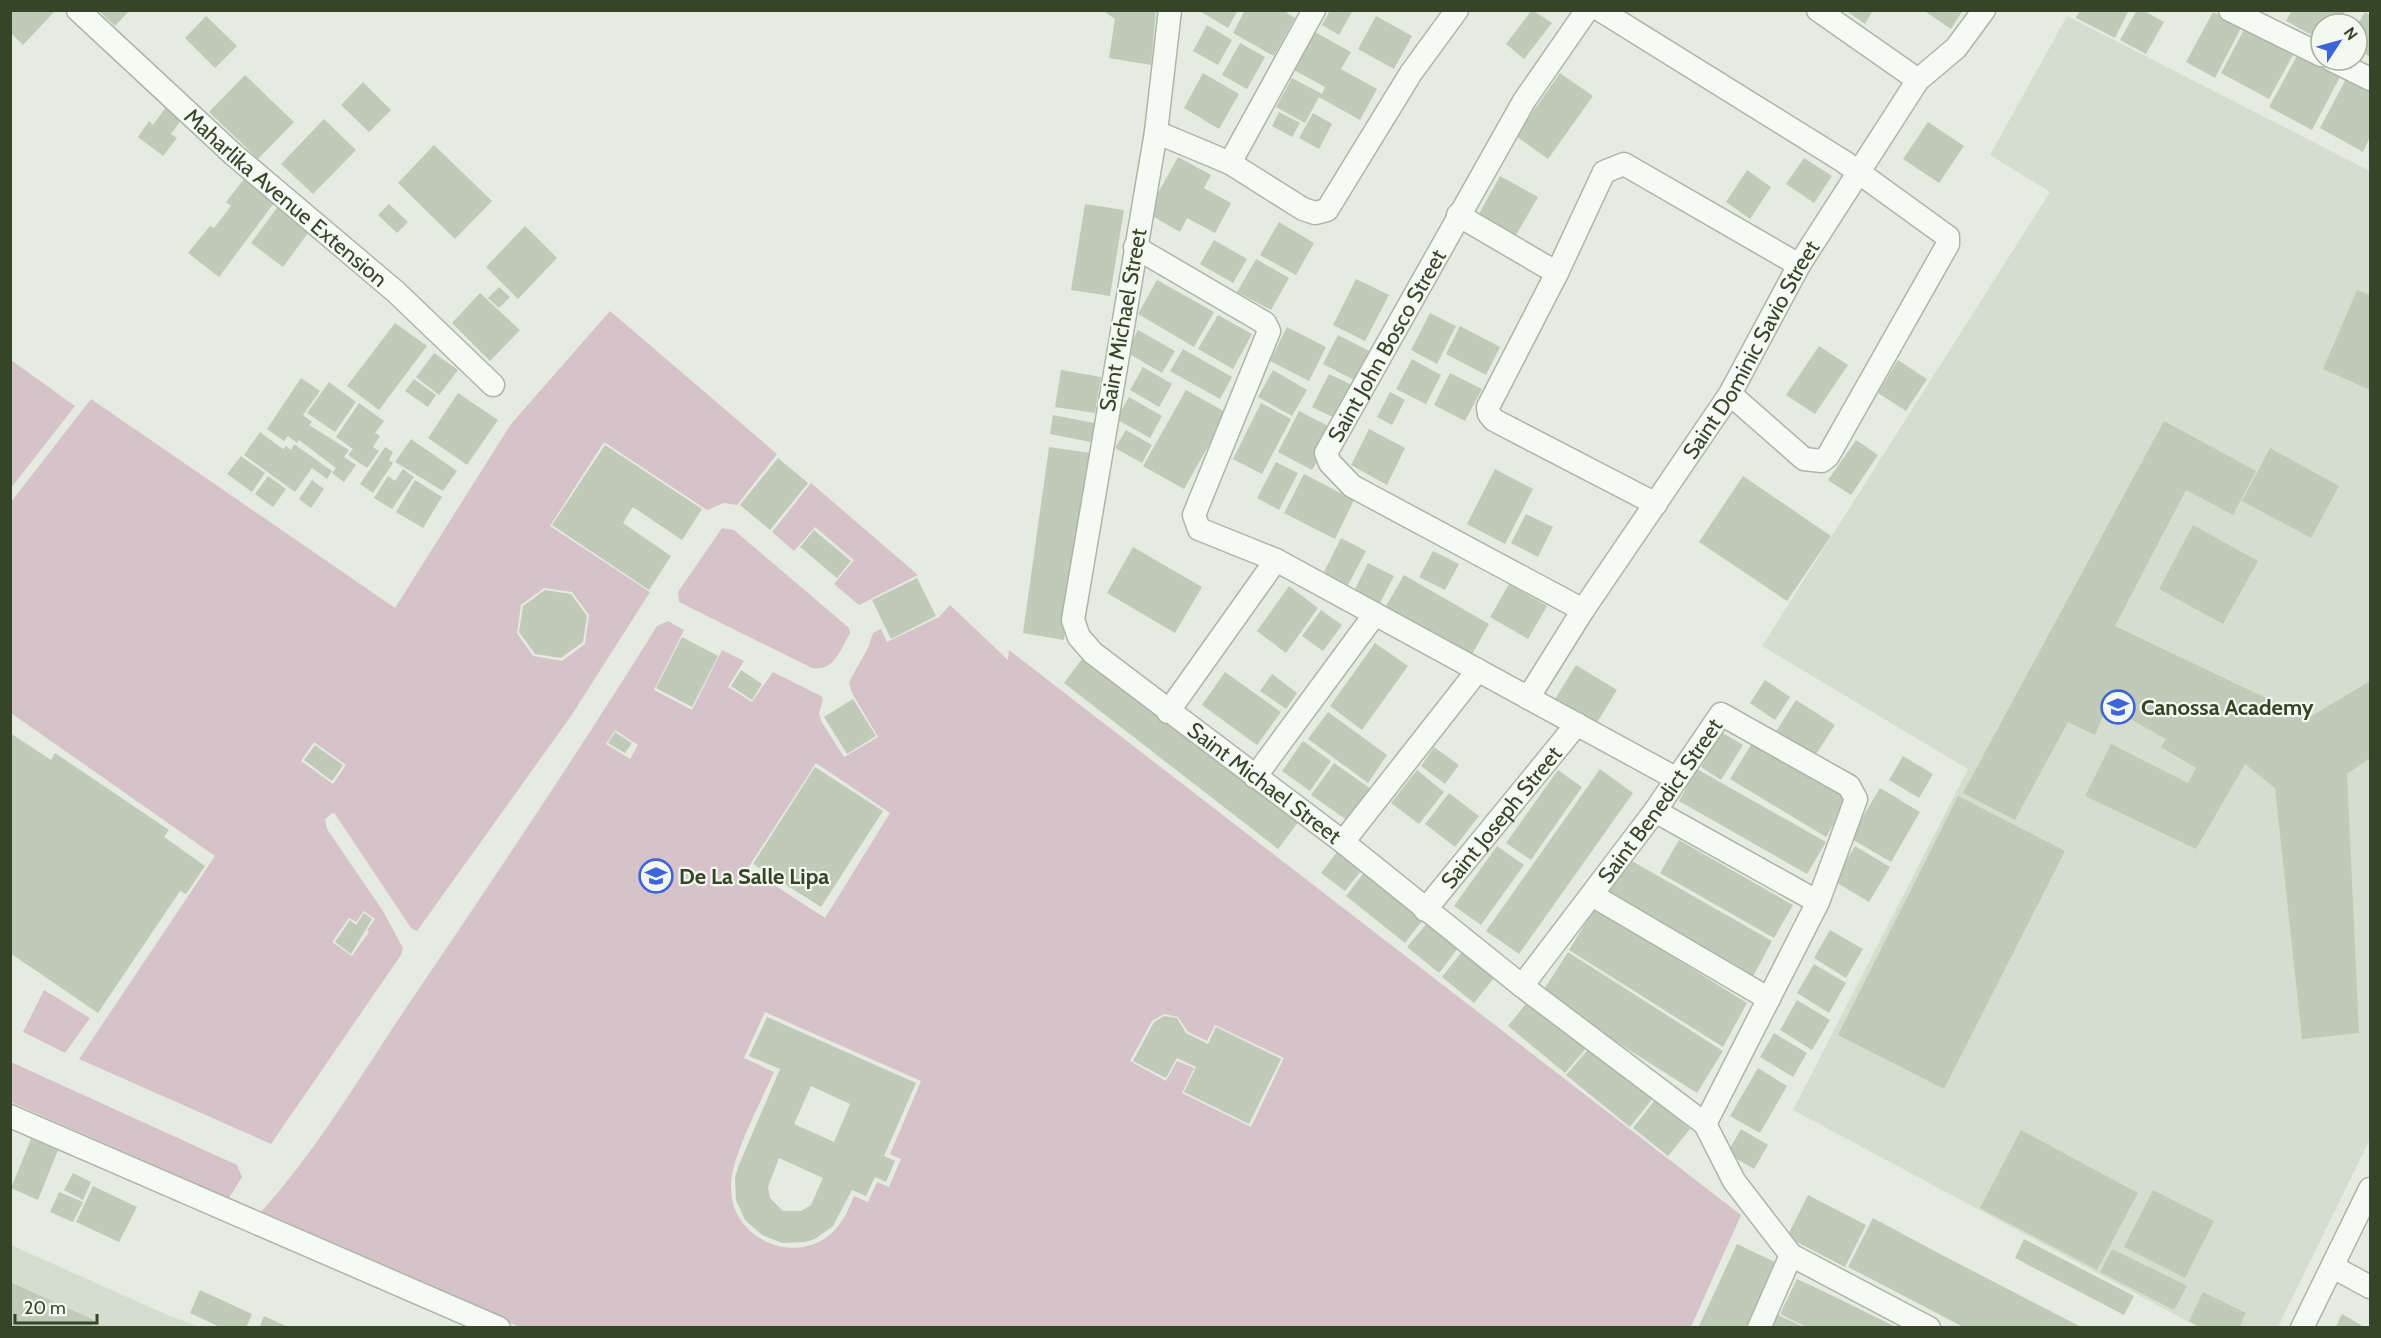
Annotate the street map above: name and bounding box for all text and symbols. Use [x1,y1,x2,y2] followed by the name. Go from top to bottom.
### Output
[2309,12,2369,72] north arrow
[2340,23,2362,44] text: N
[179,102,393,292] street label: Maharlika Avenue Extension
[1094,226,1152,414] street label: Saint Michael Street
[1676,235,1825,464] street label: Saint Dominic Savio Street
[1321,244,1452,447] street label: Saint John Bosco Street
[2100,689,2136,725] school or university icon: Canossa Academy
[2141,694,2314,721] place label: Canossa Academy
[1592,712,1728,888] street label: Saint Benedict Street
[1182,716,1347,850] street label: Saint Michael Street
[1435,740,1567,894] street label: Saint Joseph Street
[638,858,674,894] school or university icon: De La Salle Lipa
[679,863,829,890] place label: De La Salle Lipa
[15,1287,98,1325] scale bar
[24,1297,66,1319] text: 20 m

